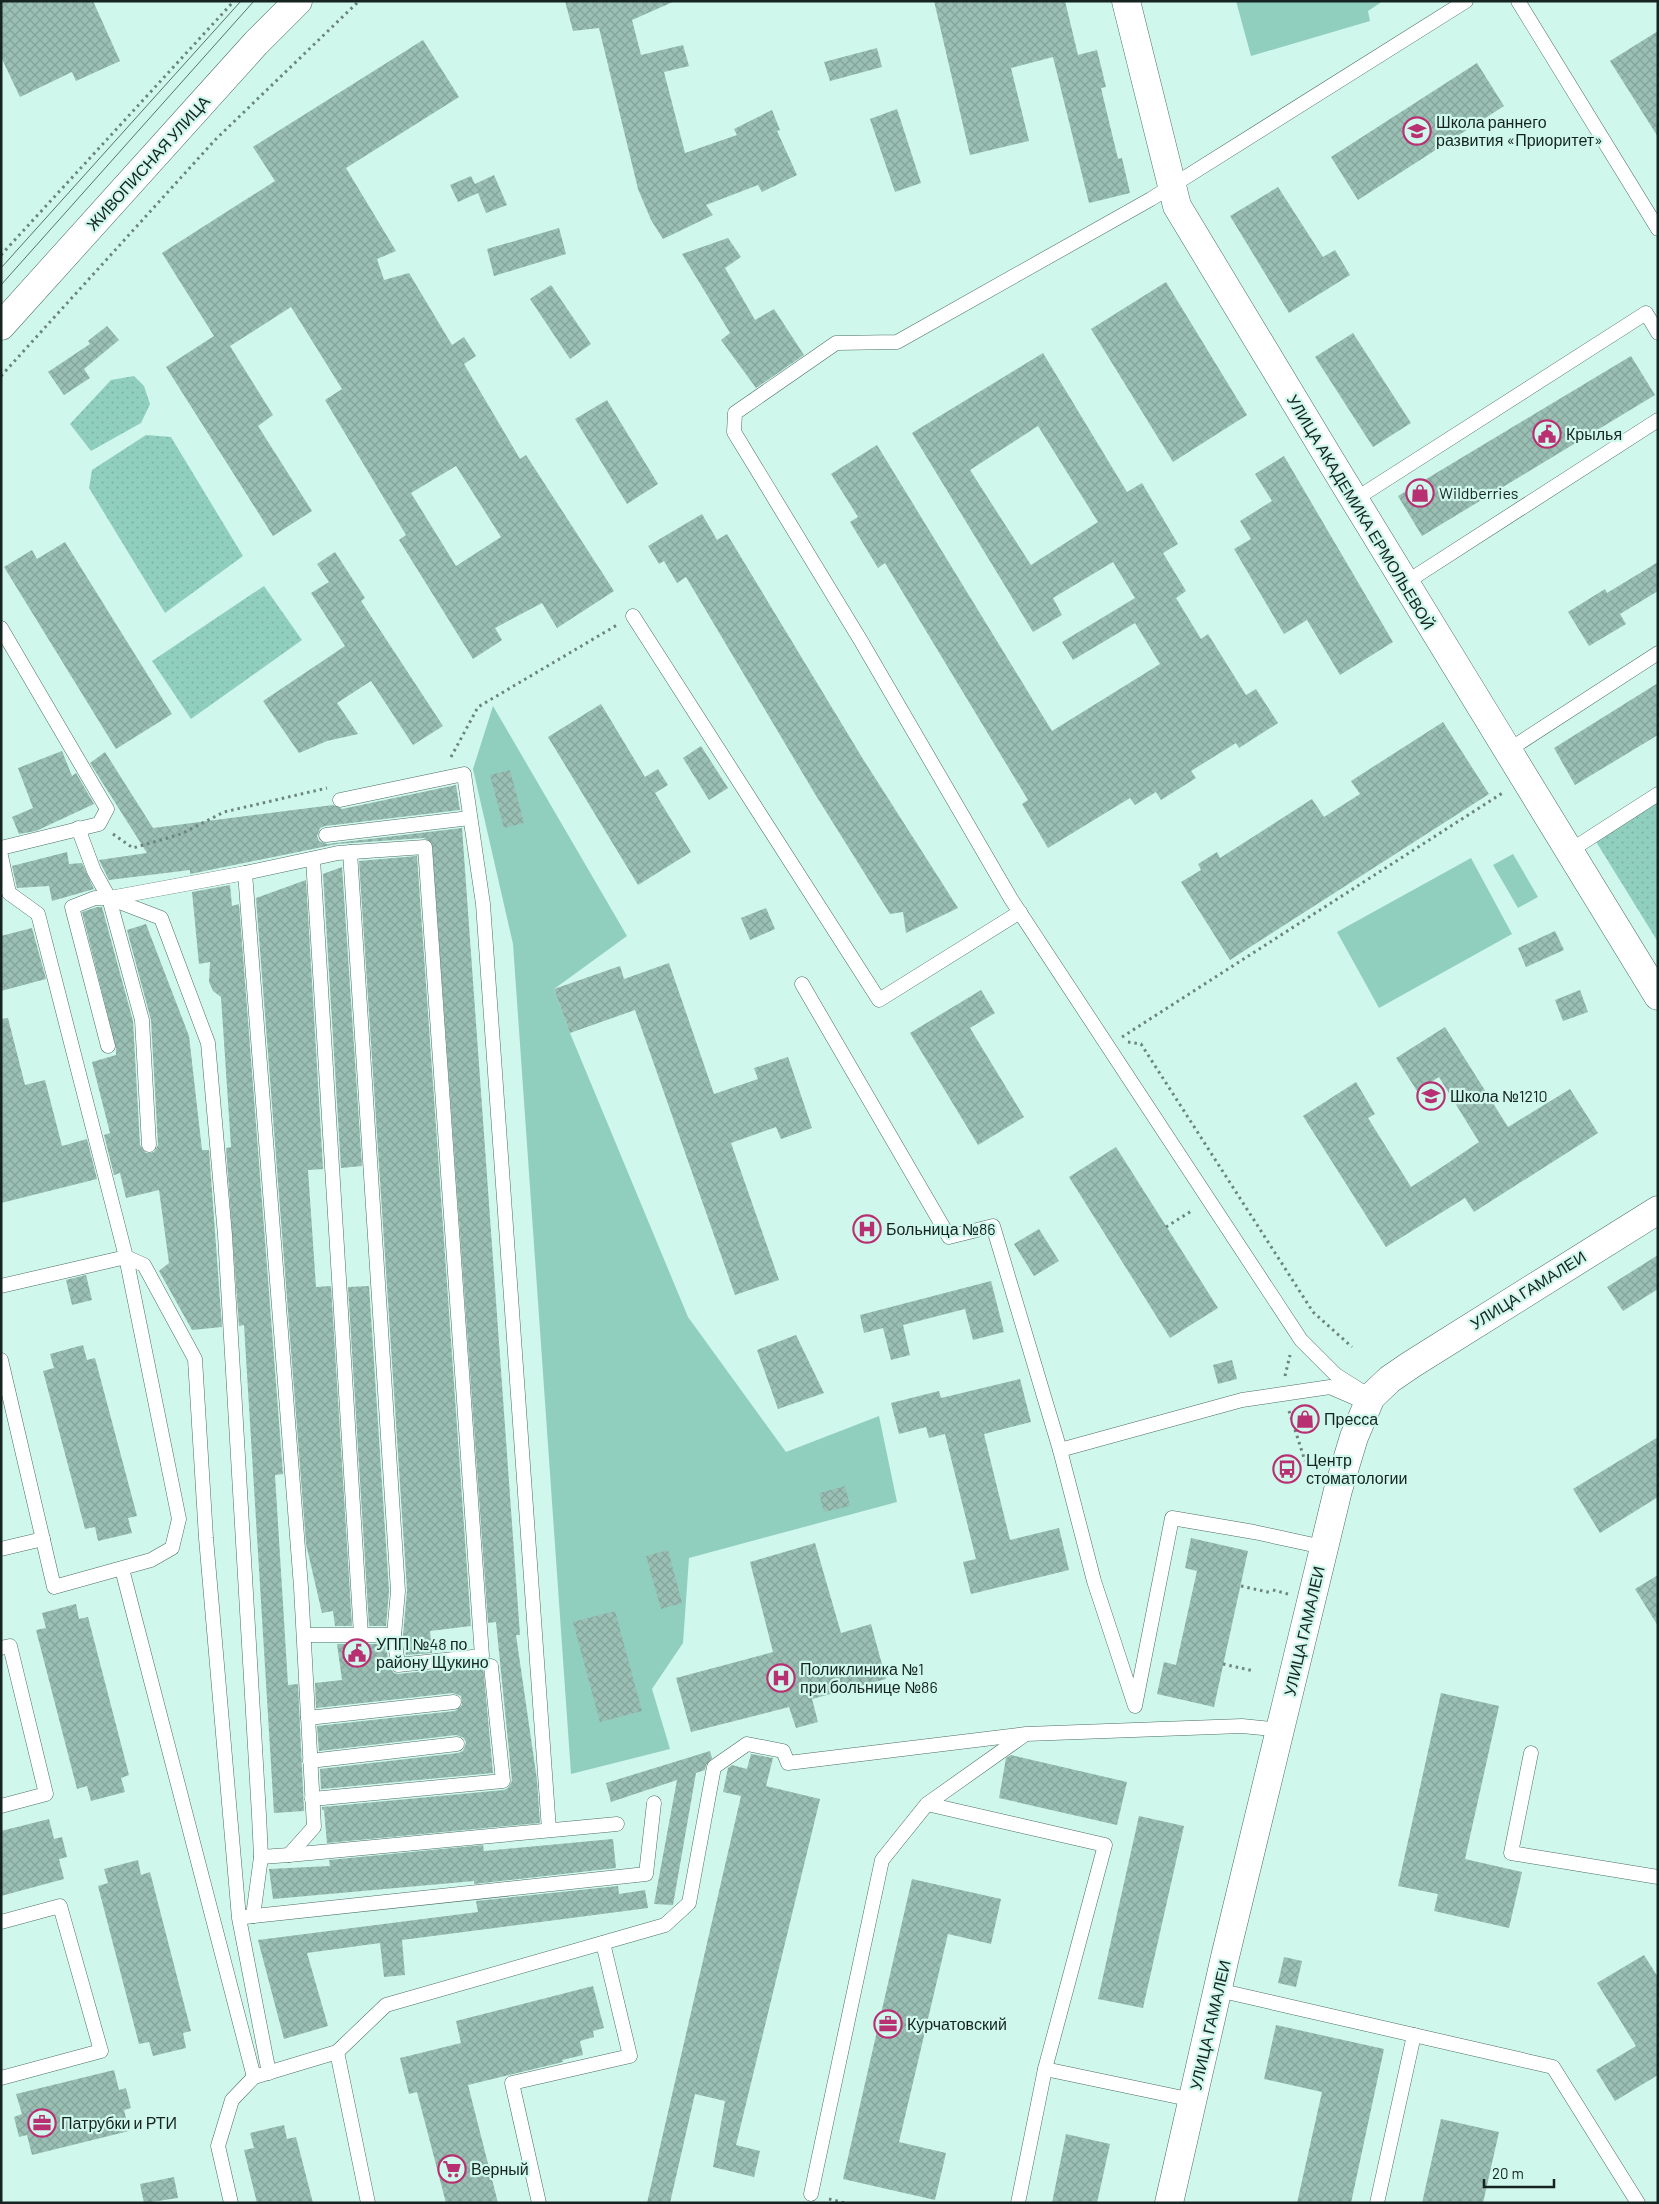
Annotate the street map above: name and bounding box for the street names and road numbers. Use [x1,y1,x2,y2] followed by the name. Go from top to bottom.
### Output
[82,91,213,234] street label: ЖИВОПИСНАЯ УЛИЦА
[1284,391,1439,633] street label: УЛИЦА АКАДЕМИКА ЕРМОЛЬЕВОЙ
[1466,1246,1589,1333] street label: УЛИЦА ГАМАЛЕИ
[1279,1564,1328,1698] street label: УЛИЦА ГАМАЛЕИ
[1185,1958,1234,2092] street label: УЛИЦА ГАМАЛЕИ

